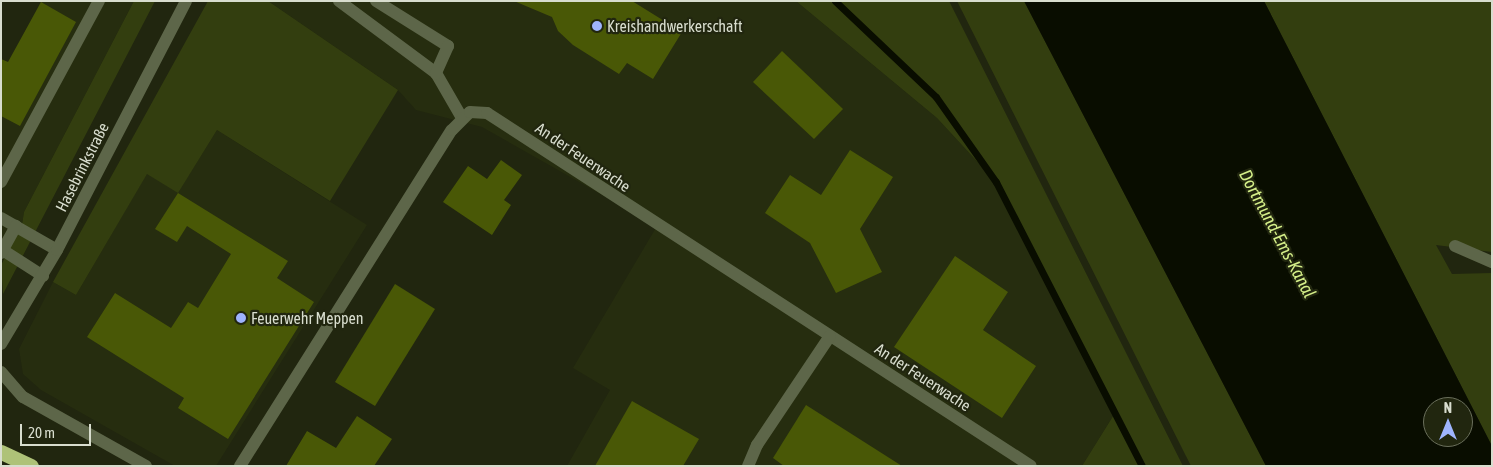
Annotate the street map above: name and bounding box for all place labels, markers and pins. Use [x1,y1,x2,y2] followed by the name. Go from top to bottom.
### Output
[607,16,743,36] place label: Kreishandwerkerschaft
[591,20,603,32] marker: Kreishandwerkerschaft
[251,308,364,328] place label: Feuerwehr Meppen
[235,312,247,324] marker: Feuerwehr Meppen

